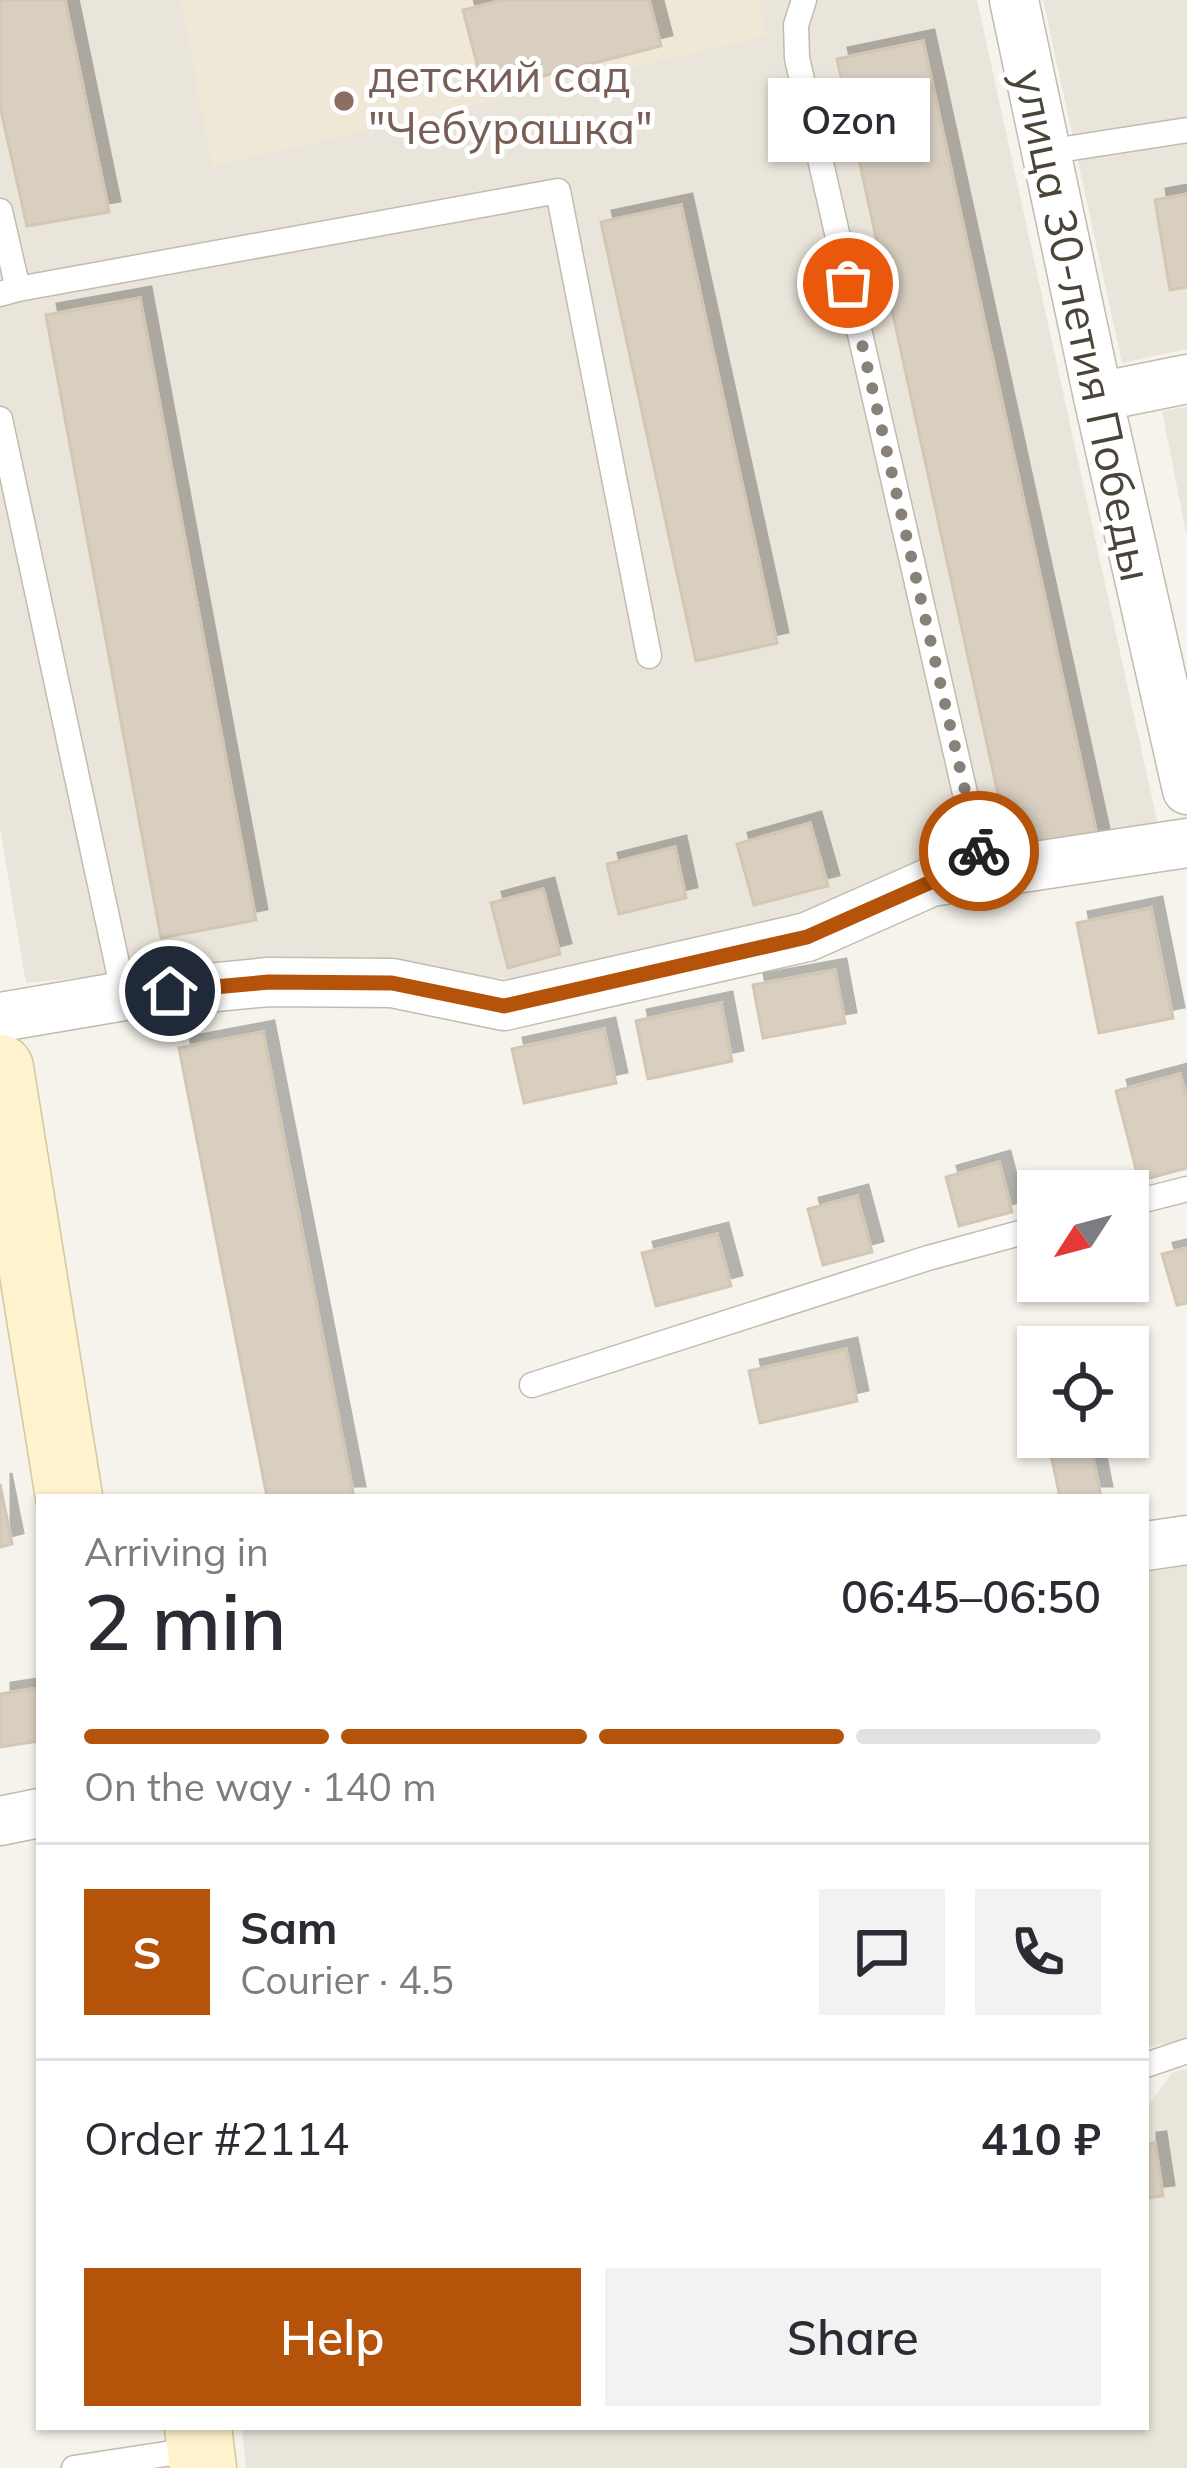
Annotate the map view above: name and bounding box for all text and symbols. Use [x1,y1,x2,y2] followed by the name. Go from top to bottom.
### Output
[368,47,653,155] place label: детский сад "Чебурашка"
[1002,64,1166,586] street label: улица 30-летия Победы
[767,79,929,163] callout: Ozon
[331,88,357,114] marker: детский сад "Чебурашка"
[801,95,897,144] text: Ozon
[797,232,899,334] pin
[815,250,881,316] icon: bag
[919,791,1039,911] courier
[946,818,1012,884] icon: bike
[119,940,221,1042] pin
[137,958,203,1024] icon: home
[1017,1170,1149,1302] north arrow
[1017,1170,1149,1458] map controls
[1017,1326,1149,1458] button: locate
[84,1527,269,1576] text: Arriving in
[841,1568,1101,1624] text: 06:45–06:50
[84,1572,287,1670] text: 2 min
[84,1762,436,1811] text: On the way · 140 m
[819,1889,945,2015] button: chat
[975,1889,1101,2015] button: phone
[240,1899,337,1955] text: Sam
[132,1924,162,1980] text: S
[240,1955,454,2004] text: Courier · 4.5
[84,2110,349,2166] text: Order #2114
[981,2110,1101,2166] text: 410 ₽
[84,2268,581,2406] button: Help
[605,2268,1101,2406] button: Share

